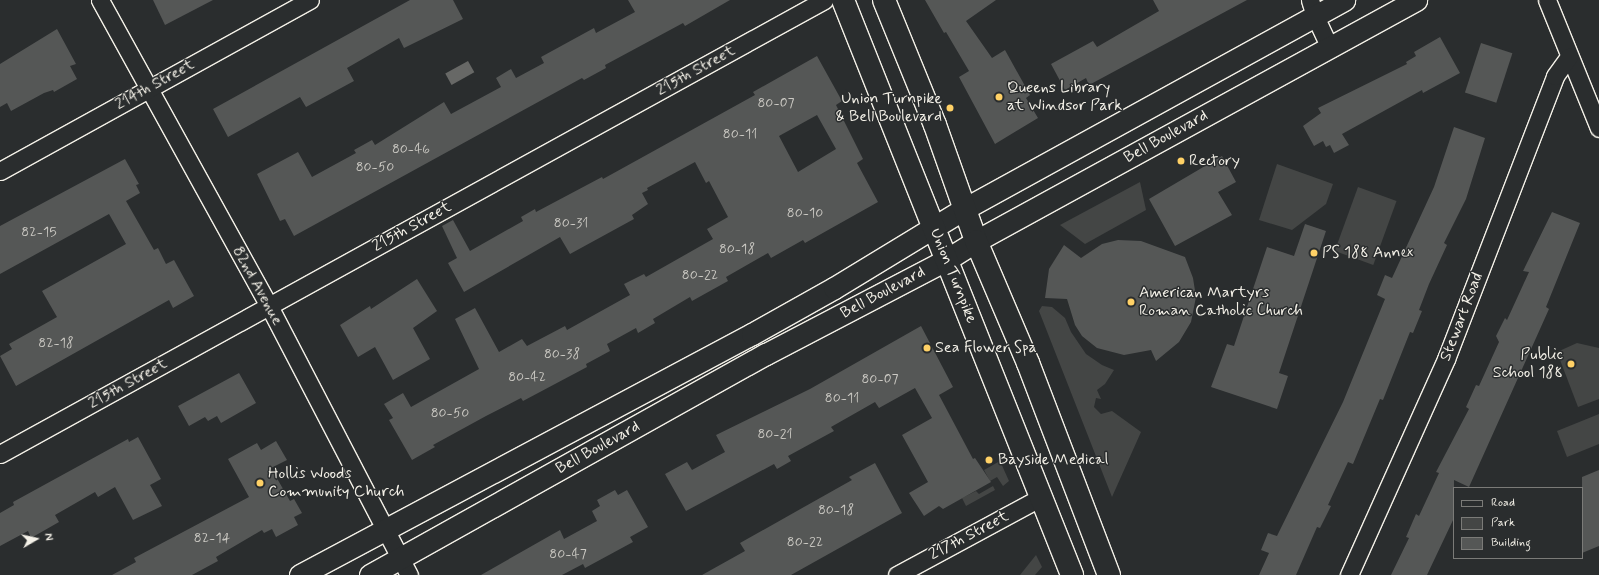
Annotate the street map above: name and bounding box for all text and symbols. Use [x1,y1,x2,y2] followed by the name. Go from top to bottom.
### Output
[653,41,739,101] street label: 215th Street
[112,55,198,115] street label: 214th Street
[1007,78,1120,116] place label: Queens Library at Windsor Park
[836,89,942,127] place label: Union Turnpike & Bell Boulevard
[994,92,1004,102] marker: Queens Library at Windsor Park
[757,95,795,111] house number: 80-07
[945,103,955,113] marker: Union Turnpike & Bell Boulevard
[1121,106,1211,168] street label: Bell Boulevard
[723,126,757,142] house number: 80-11
[392,141,430,157] house number: 80-46
[1189,151,1240,171] place label: Rectory
[1176,156,1186,166] marker: Rectory
[356,159,394,175] house number: 80-50
[369,197,455,257] street label: 215th Street
[787,205,823,221] house number: 80-10
[554,215,588,231] house number: 80-31
[21,224,57,240] house number: 82-15
[925,225,981,327] street label: Union Turnpike
[719,241,755,257] house number: 80-18
[227,243,287,329] street label: 82nd Avenue
[1322,243,1413,263] place label: PS 188 Annex
[1309,248,1319,258] marker: PS 188 Annex
[837,263,929,323] street label: Bell Boulevard
[682,267,718,283] house number: 80-22
[1437,270,1487,364] street label: Stewart Road
[1139,283,1306,321] place label: American Martyrs Roman Catholic Church
[1126,297,1136,307] marker: American Martyrs Roman Catholic Church
[38,335,74,351] house number: 82-18
[935,338,1038,358] place label: Sea Flower Spa
[922,343,932,353] marker: Sea Flower Spa
[1493,345,1563,383] place label: Public School 188
[544,346,580,362] house number: 80-38
[85,354,171,414] street label: 215th Street
[1566,359,1576,369] marker: Public School 188
[508,369,546,385] house number: 80-42
[861,371,899,387] house number: 80-07
[825,390,859,406] house number: 80-11
[431,405,469,421] house number: 80-50
[553,417,643,479] street label: Bell Boulevard
[757,426,793,442] house number: 80-21
[998,450,1107,470] place label: Bayside Medical
[983,454,995,466] marker: Bayside Medical
[268,464,404,502] place label: Hollis Woods Community Church
[255,478,265,488] marker: Hollis Woods Community Church
[1453,487,1583,559] legend
[1491,495,1515,511] text: Road
[818,502,854,518] house number: 80-18
[926,507,1012,565] street label: 217th Street
[1491,515,1515,531] text: Park
[16,519,56,559] north arrow
[194,530,230,546] house number: 82-14
[40,532,55,542] text: N
[787,534,823,550] house number: 80-22
[1491,535,1531,551] text: Building
[549,546,587,562] house number: 80-47

